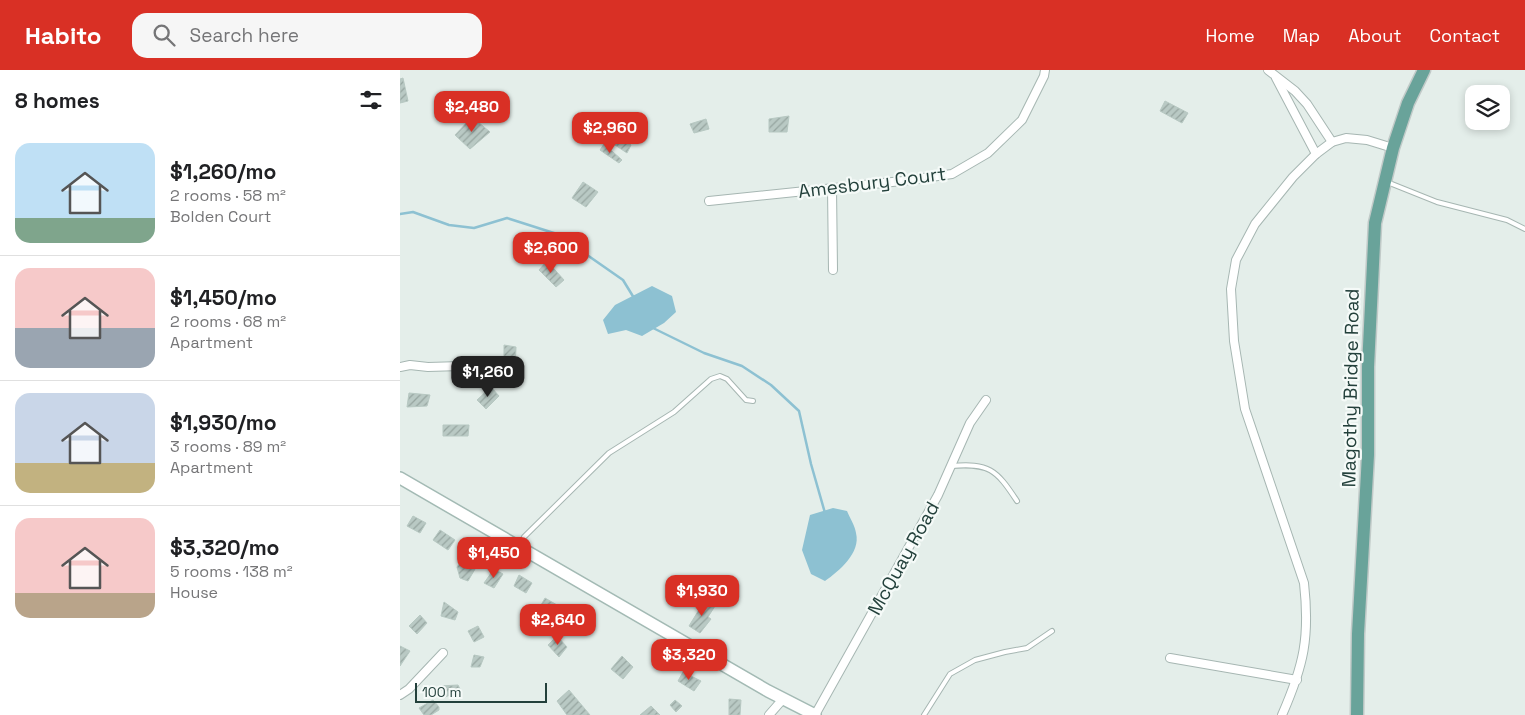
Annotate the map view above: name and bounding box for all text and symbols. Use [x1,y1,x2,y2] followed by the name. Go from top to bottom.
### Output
[132,13,482,58] search box
[25,20,102,51] text: Habito
[150,21,178,49] icon: search
[190,23,299,48] text: Search here
[1206,24,1255,47] text: Home
[1283,24,1320,47] text: Map
[1348,24,1402,47] text: About
[1430,24,1500,47] text: Contact
[1465,85,1510,130] map controls
[1465,85,1510,130] button: layers
[357,86,385,114] icon: filters
[15,87,100,114] text: 8 homes
[431,90,513,133] pin: $2,480
[445,96,499,117] text: $2,480
[569,112,651,154] pin: $2,960
[583,117,637,138] text: $2,960
[170,158,276,185] text: $1,260/mo
[797,161,947,204] street label: Amesbury Court
[55,163,115,223] icon: home
[170,185,286,206] text: 2 rooms · 58 m²
[170,206,271,227] text: Bolden Court
[510,232,592,274] pin: $2,600
[524,237,578,258] text: $2,600
[170,284,277,311] text: $1,450/mo
[55,288,115,348] icon: home
[1336,288,1365,488] street label: Magothy Bridge Road
[170,311,286,332] text: 2 rooms · 68 m²
[170,332,253,353] text: Apartment
[447,356,529,398] pin: $1,260
[462,361,514,382] text: $1,260
[170,409,277,436] text: $1,930/mo
[55,413,115,473] icon: home
[170,436,286,457] text: 3 rooms · 89 m²
[170,457,253,478] text: Apartment
[862,497,945,619] street label: McQuay Road
[170,534,279,561] text: $3,320/mo
[453,536,535,579] pin: $1,450
[55,538,115,598] icon: home
[468,542,520,563] text: $1,450
[170,561,293,582] text: 5 rooms · 138 m²
[661,574,743,617] pin: $1,930
[676,580,728,601] text: $1,930
[170,582,218,603] text: House
[517,604,599,646] pin: $2,640
[531,609,585,630] text: $2,640
[648,638,730,681] pin: $3,320
[662,644,716,665] text: $3,320
[415,680,548,703] scale bar
[422,683,461,701] text: 100 m

